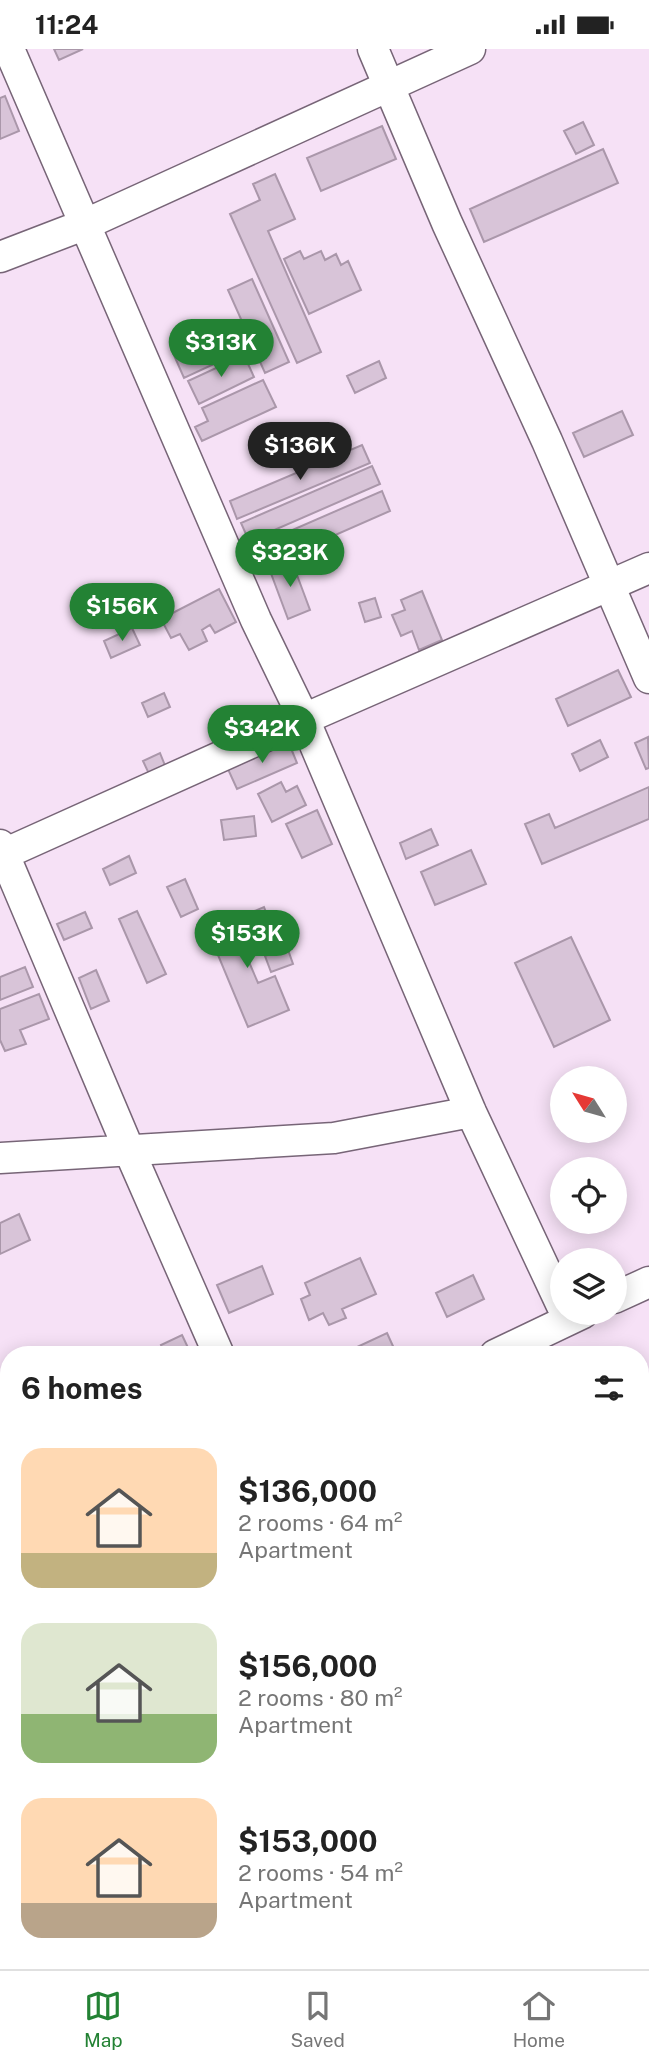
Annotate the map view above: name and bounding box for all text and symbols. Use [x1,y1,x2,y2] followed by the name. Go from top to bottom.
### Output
[35,9,98,40] text: 11:24
[172,319,270,379] pin: $313K
[185,328,257,355] text: $313K
[251,423,349,482] pin: $136K
[264,431,336,458] text: $136K
[241,529,339,589] pin: $323K
[251,538,329,565] text: $323K
[73,583,171,643] pin: $156K
[86,592,158,619] text: $156K
[213,705,311,765] pin: $342K
[223,714,301,741] text: $342K
[198,911,296,970] pin: $153K
[211,919,283,946] text: $153K
[550,1066,626,1143] north arrow
[550,1066,627,1325] map controls
[550,1157,627,1234] button: locate
[550,1248,627,1325] button: layers
[590,1369,628,1407] icon: filters
[21,1370,143,1406] text: 6 homes
[238,1473,377,1509] text: $136,000
[77,1476,161,1560] icon: home
[238,1509,402,1536] text: 2 rooms · 64 m²
[238,1536,353,1563] text: Apartment
[238,1648,377,1684] text: $156,000
[77,1651,161,1735] icon: home
[238,1684,403,1711] text: 2 rooms · 80 m²
[238,1711,353,1738] text: Apartment
[238,1823,378,1859] text: $153,000
[77,1826,161,1910] icon: home
[238,1859,403,1886] text: 2 rooms · 54 m²
[238,1886,353,1913] text: Apartment
[84,1987,123,2051] tab: Map
[290,1987,345,2051] tab: Saved
[513,1987,565,2051] tab: Home

